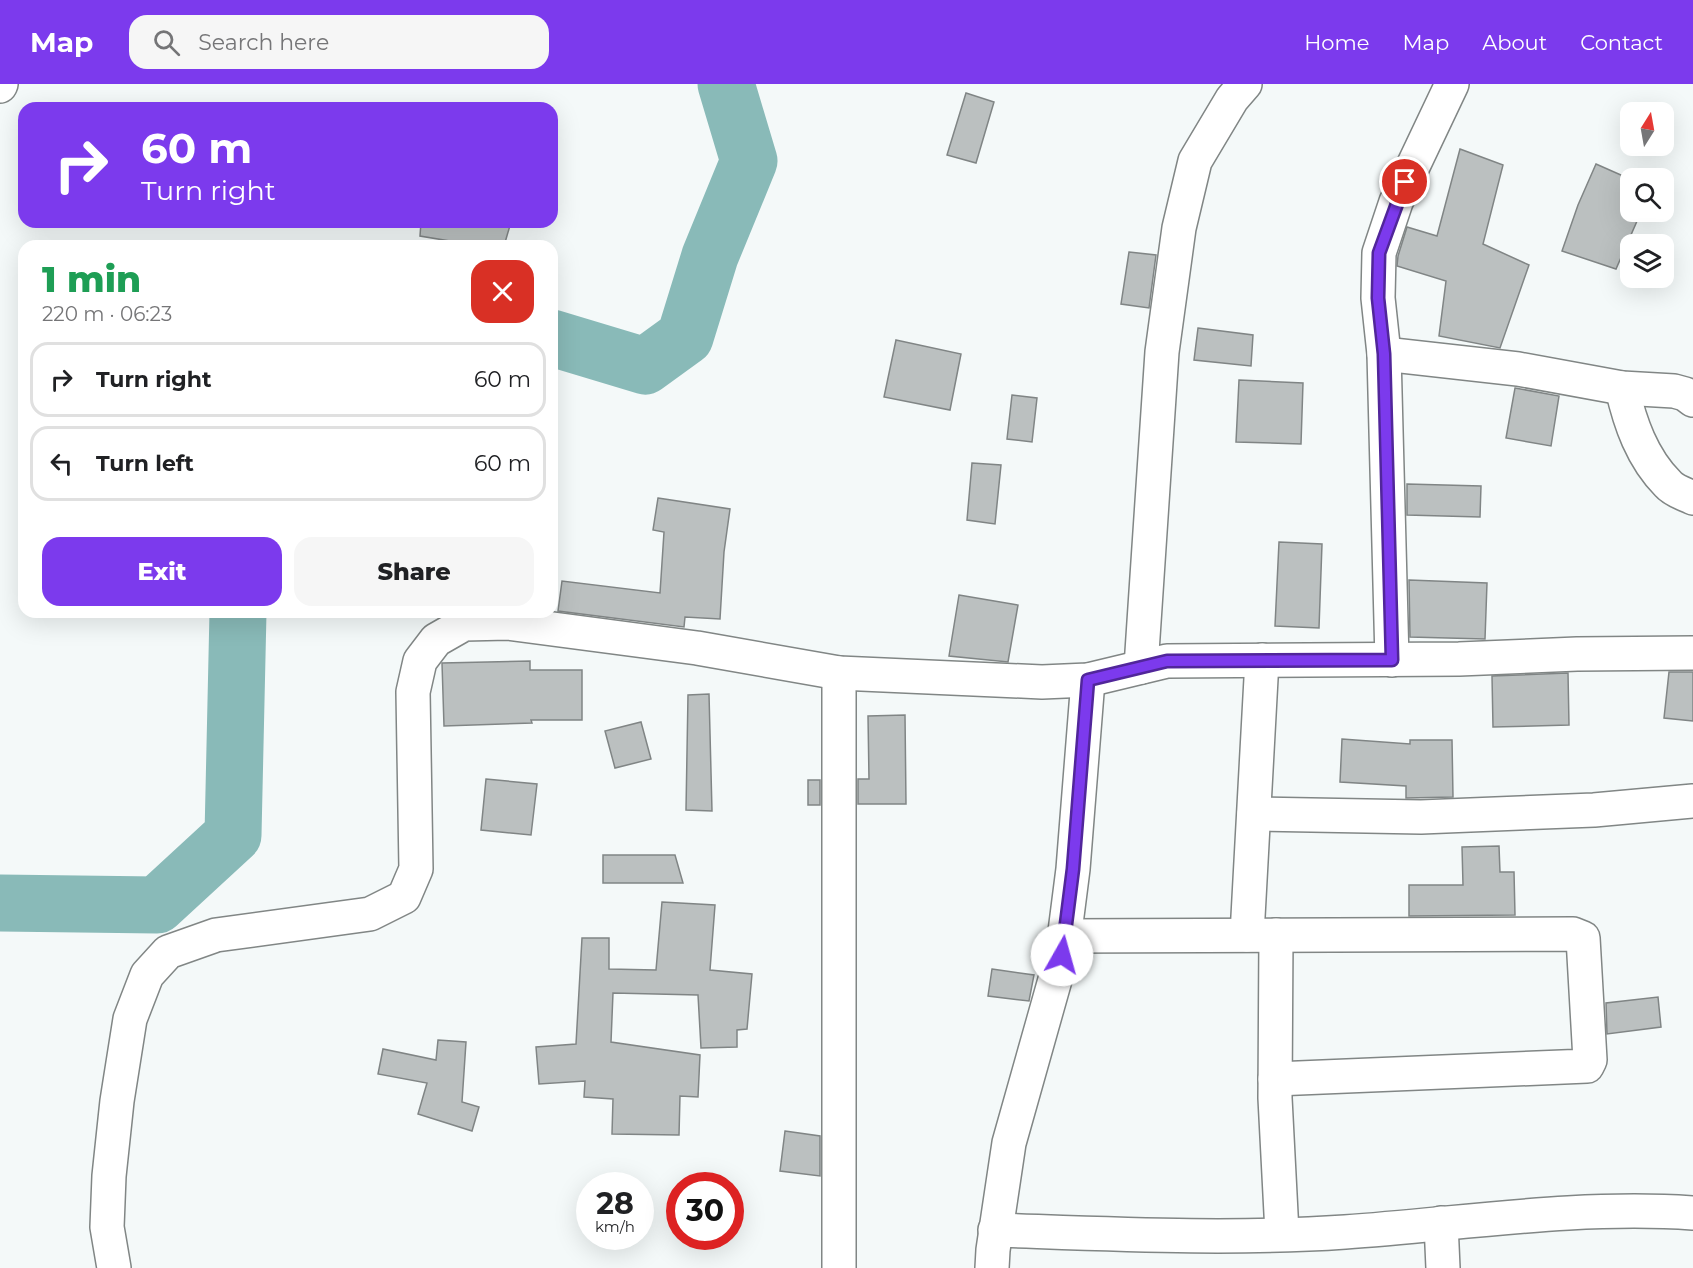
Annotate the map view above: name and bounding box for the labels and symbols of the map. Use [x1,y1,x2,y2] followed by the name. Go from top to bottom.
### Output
[1620,102,1674,156] north arrow
[1379,156,1430,207] pin
[1030,923,1094,987] position arrow
[666,1172,744,1250] speed limit sign: 30

